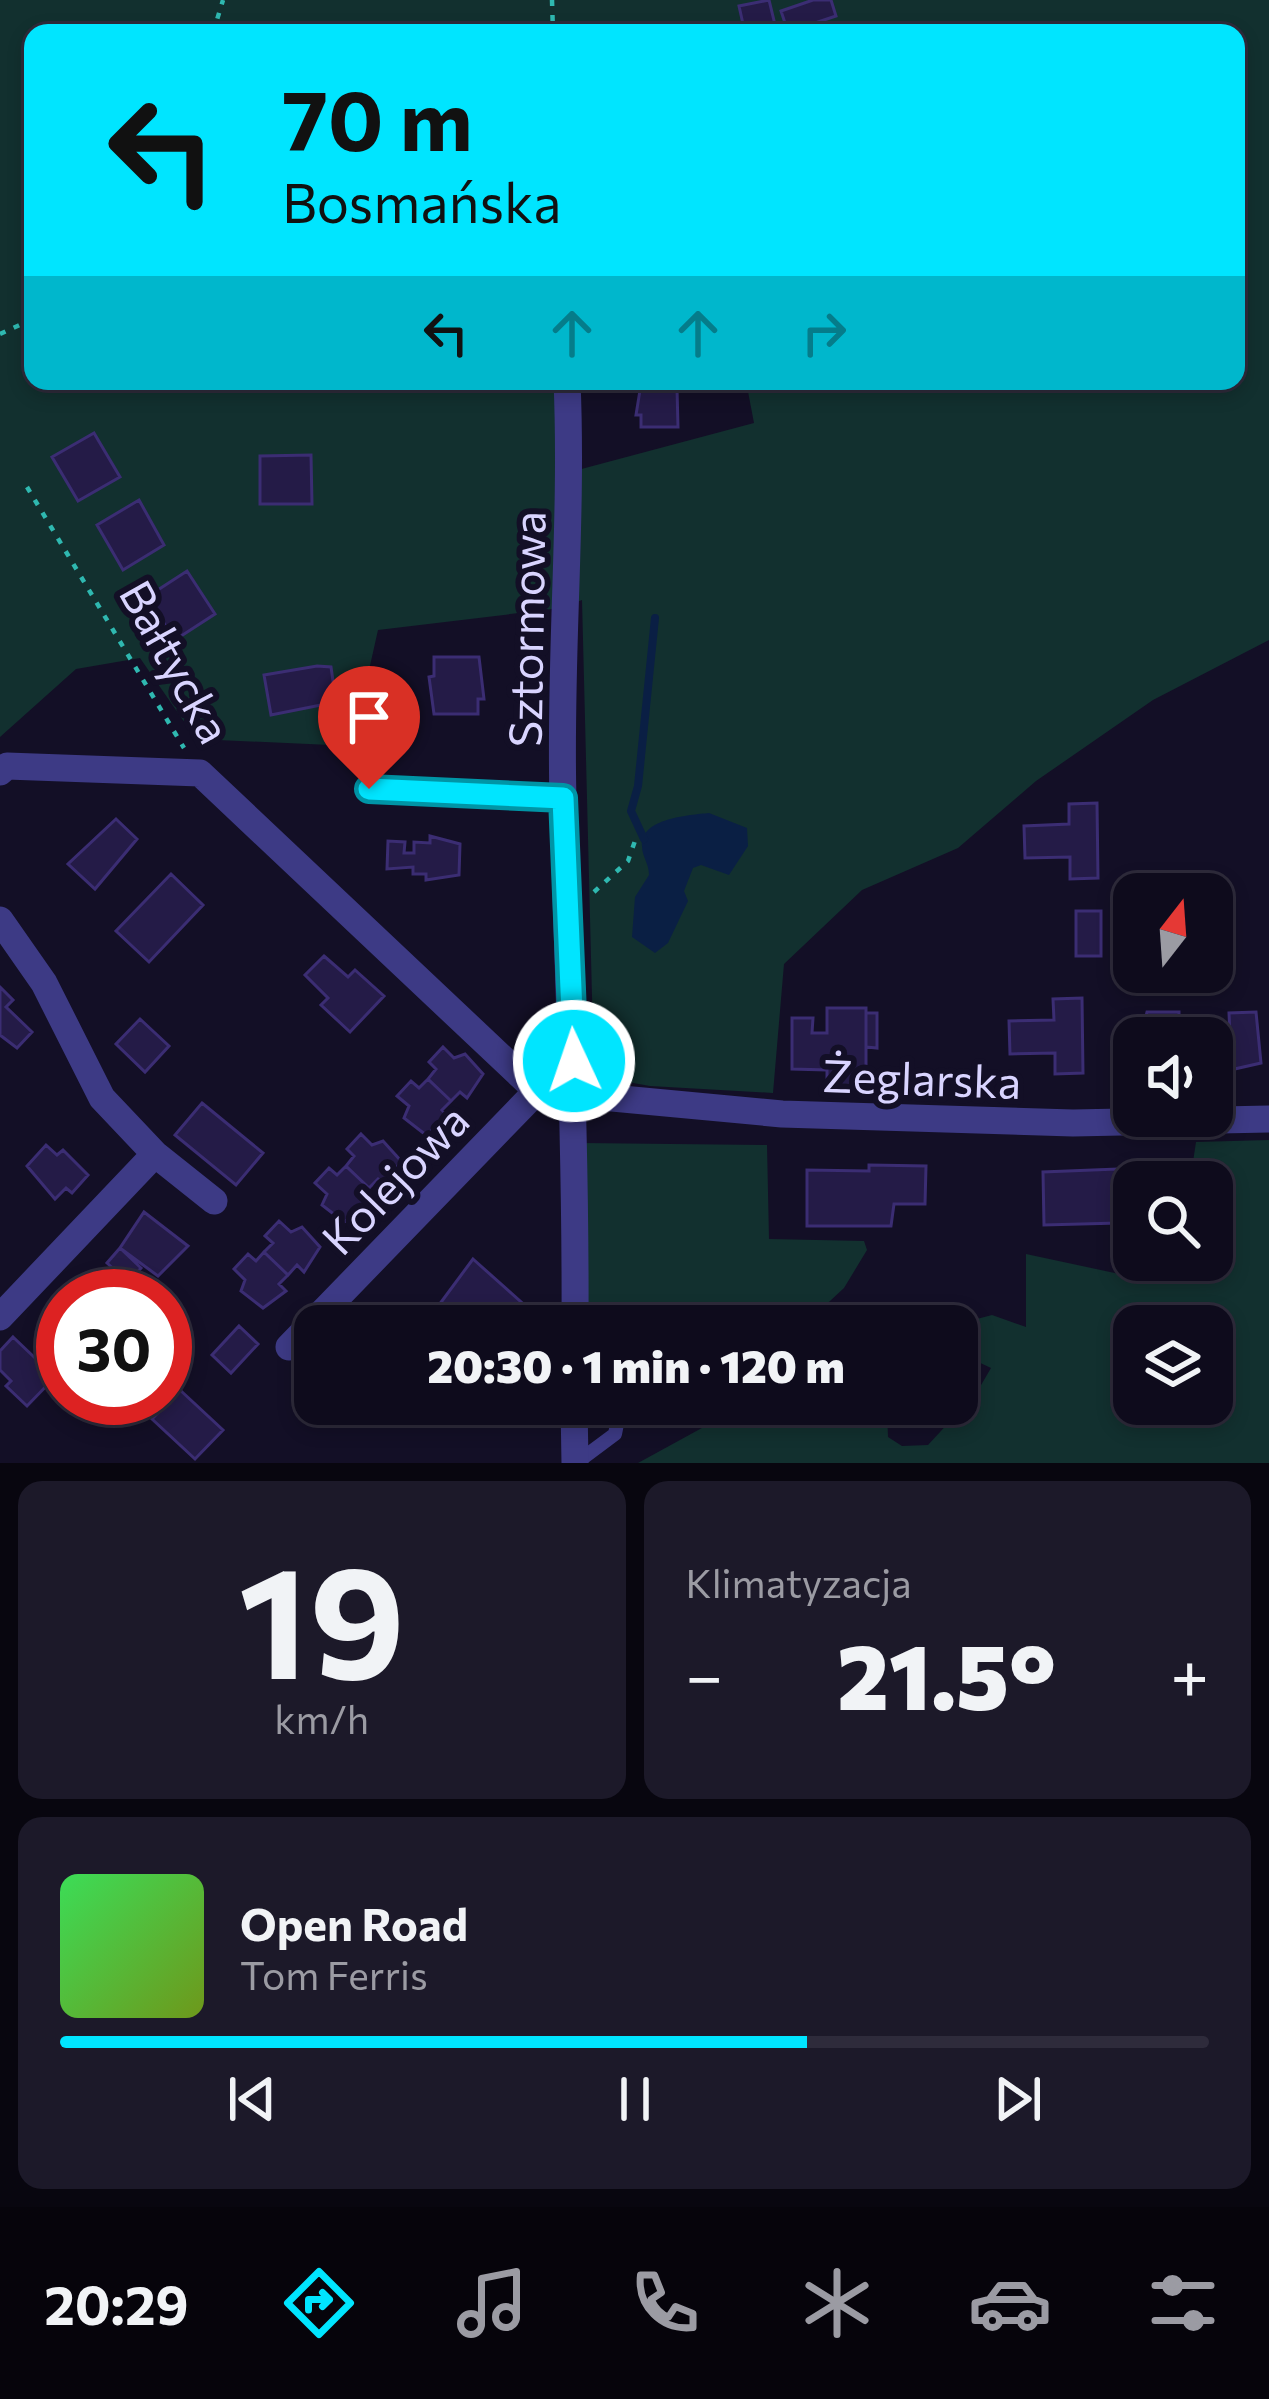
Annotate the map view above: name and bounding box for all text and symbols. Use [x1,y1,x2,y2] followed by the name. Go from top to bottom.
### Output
[282,66,473,168] text: 70 m
[84,72,240,228] icon: left
[282,168,562,234] text: Bosmańska
[413,300,479,366] icon: left
[539,300,605,366] icon: ahead
[665,300,731,366] icon: ahead
[791,300,857,366] icon: right
[495,510,555,748] street label: Sztormowa
[110,570,244,752] street label: Bałtycka
[318,666,420,789] pin
[336,684,402,750] icon: arrive
[1113,873,1233,993] north arrow
[1113,873,1233,1425] map controls
[511,998,637,1124] position arrow
[1113,1017,1233,1137] button: sound
[822,1046,1022,1108] street label: Żeglarska
[309,1092,479,1264] street label: Kolejowa
[1113,1161,1233,1281] button: search
[36,1269,192,1425] speed limit sign: 30
[1113,1305,1233,1425] button: layers
[427,1337,845,1392] text: 20:30 · 1 min · 120 m
[238,1520,405,1711] text: 19
[686,1558,912,1606] text: Klimatyzacja
[837,1618,1056,1729] text: 21.5°
[686,1633,723,1714] text: −
[1170,1633,1209,1714] text: +
[274,1694,369,1742] text: km/h
[240,1895,468,1950] text: Open Road
[240,1950,428,1998] text: Tom Ferris
[219,2066,285,2132] icon: previous
[602,2066,668,2132] icon: pause
[985,2066,1051,2132] icon: next
[277,2261,361,2345] icon: directions
[450,2261,534,2345] icon: music
[623,2261,707,2345] icon: phone
[795,2261,879,2345] icon: climate
[968,2261,1052,2345] icon: car
[1141,2261,1225,2345] icon: filters
[44,2270,189,2336] text: 20:29

